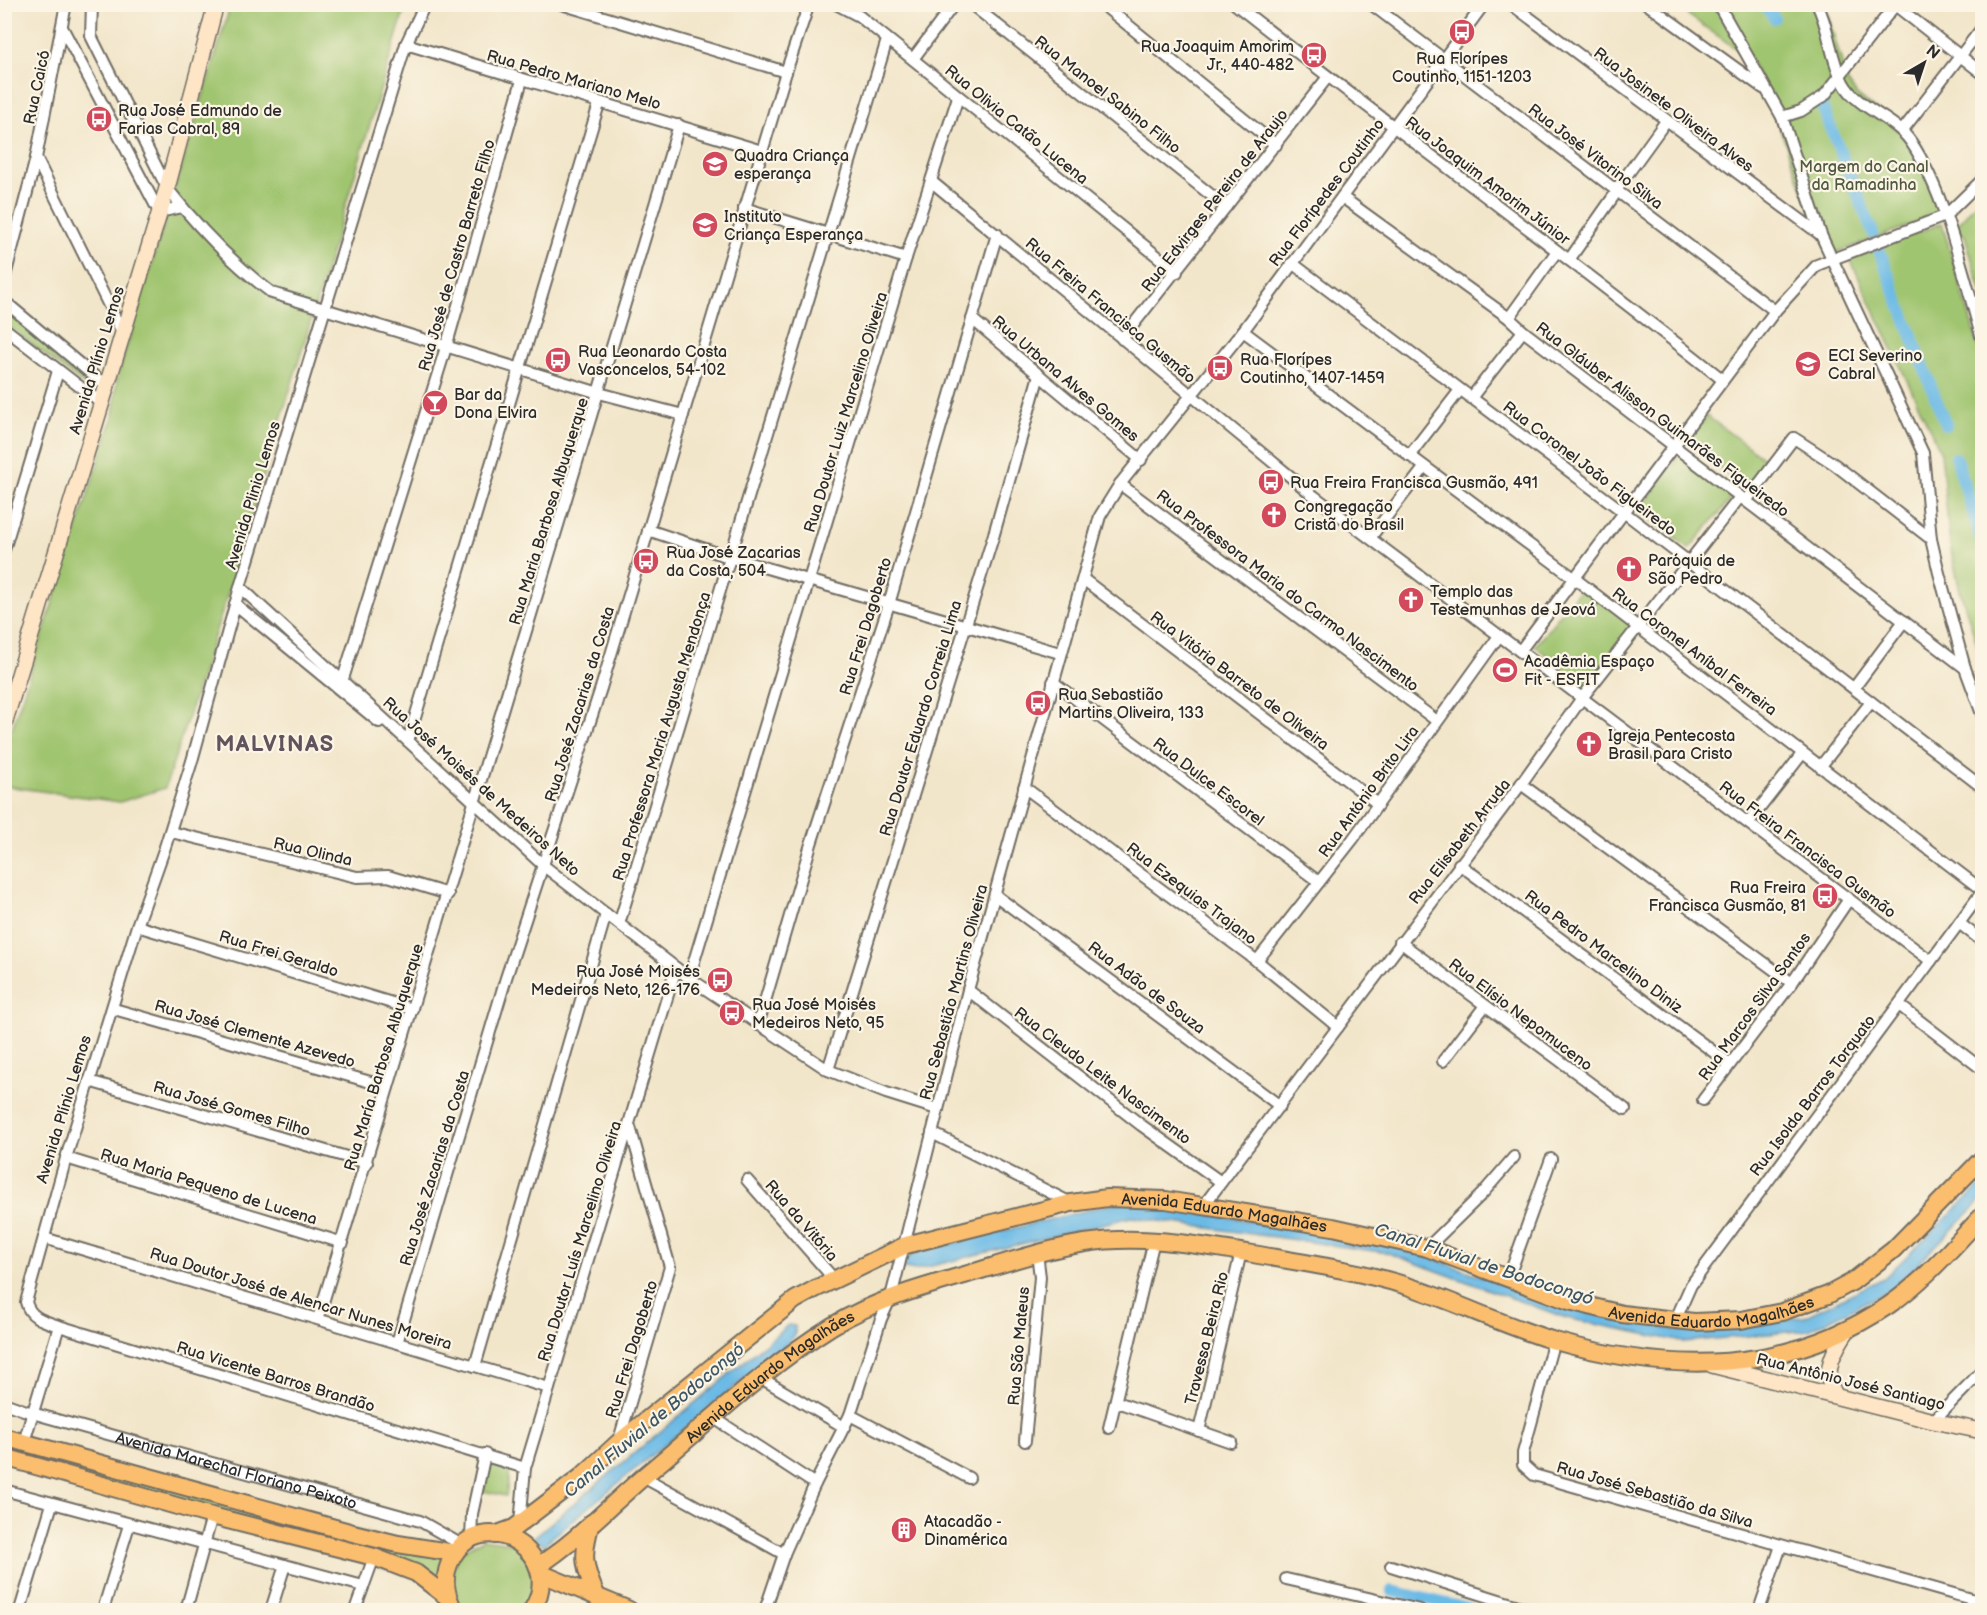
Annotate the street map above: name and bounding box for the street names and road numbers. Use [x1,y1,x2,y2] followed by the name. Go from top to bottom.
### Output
[1030,32,1184,158] street label: Rua Manoel Sabino Filho
[1589,44,1757,177] street label: Rua Josinete Oliveira Alves
[484,46,663,114] street label: Rua Pedro Mariano Melo
[20,48,55,126] street label: Rua Caicó
[941,61,1092,189] street label: Rua Olivia Catão Lucena
[1524,100,1666,214] street label: Rua José Vitorino Silva
[1138,106,1292,296] street label: Rua Edvirges Pereira de Araujo
[1401,113,1573,250] street label: Rua Joaquim Amorim Júnior
[1266,115,1389,270] street label: Rua Florípedes Coutinho
[415,137,500,374] street label: Rua José de Castro Barreto Filho
[1021,234,1199,388] street label: Rua Freira Francisca Gusmão
[66,284,129,437] street label: Avenida Plínio Lemos
[801,290,892,535] street label: Rua Doutor Luiz Marcelino Oliveira
[988,312,1142,446] street label: Rua Urbana Alves Gomes
[1532,319,1792,522] street label: Rua Gláuber Alisson Guimarães Figueiredo
[506,395,593,627] street label: Rua Maria Barbosa Albuquerque
[1499,398,1679,541] street label: Rua Coronel João Figueiredo
[222,419,285,572] street label: Avenida Plinio Lemos
[1152,486,1422,696] street label: Rua Professora Maria do Carmo Nascimento
[836,555,896,698] street label: Rua Frei Dagoberto
[1608,584,1780,720] street label: Rua Coronel Aníbal Ferreira
[609,590,716,883] street label: Rua Professora Maria Augusta Mendonça
[876,598,966,839] street label: Rua Doutor Eduardo Correia Lima
[542,604,619,805] street label: Rua José Zacarias da Costa
[1146,608,1332,755] street label: Rua Vitória Barreto de Oliveira
[378,693,583,881] street label: Rua José Moisés de Medeiros Neto
[1315,722,1423,861] street label: Rua António Brito Lira
[1149,734,1268,830] street label: Rua Dulce Escorel
[1405,776,1515,908] street label: Rua Elisabeth Arruda
[1715,778,1899,923] street label: Rua Freira Francisca Gusmão
[271,834,354,871] street label: Rua Olinda
[1122,839,1260,949] street label: Rua Ezequias Trajano
[916,882,992,1102] street label: Rua Sebastião Martins Oliveira
[1521,887,1686,1018] street label: Rua Pedro Marcelino Diniz
[217,927,341,982] street label: Rua Frei Geraldo
[1695,929,1815,1085] street label: Rua Marcos Silva Santos
[1084,938,1208,1038] street label: Rua Adão de Souza
[341,941,428,1173] street label: Rua María Barbosa Albuquerque
[1445,955,1596,1075] street label: Rua Elísio Nepomuceno
[152,997,357,1072] street label: Rua José Clemente Azevedo
[1010,1004,1194,1149] street label: Rua Cleudo Leite Nascimento
[1746,1012,1880,1180] street label: Rua Isolda Barros Torquato
[33,1033,96,1186] street label: Avenida Plínio Lemos
[397,1068,474,1269] street label: Rua José Zacarias da Costa
[151,1078,312,1141] street label: Rua José Gomes Filho
[535,1119,626,1364] street label: Rua Doutor Luís Marcelino Oliveira
[98,1145,319,1230] street label: Rua Maria Pequeno de Lucena
[760,1176,841,1266] street label: Rua da Vitória
[1121,1190,1328,1237] street label: Avenida Eduardo Magalhães
[147,1244,454,1355] street label: Rua Doutor José de Alencar Nunes Moreira
[1182,1270,1233,1407] street label: Travessa Beira Rio
[602,1278,662,1421] street label: Rua Frei Dagoberto
[1005,1286,1034,1406] street label: Rua São Mateus
[1606,1293,1817,1333] street label: Avenida Eduardo Magalhães
[682,1307,858,1448] street label: Avenida Eduardo Magalhães
[174,1338,377,1417] street label: Rua Vicente Barros Brandão
[1754,1350,1947,1415] street label: Rua Antônio José Santiago
[114,1429,359,1514] street label: Avenida Marechal Floriano Peixoto
[1554,1458,1755,1533] street label: Rua José Sebastião da Silva

